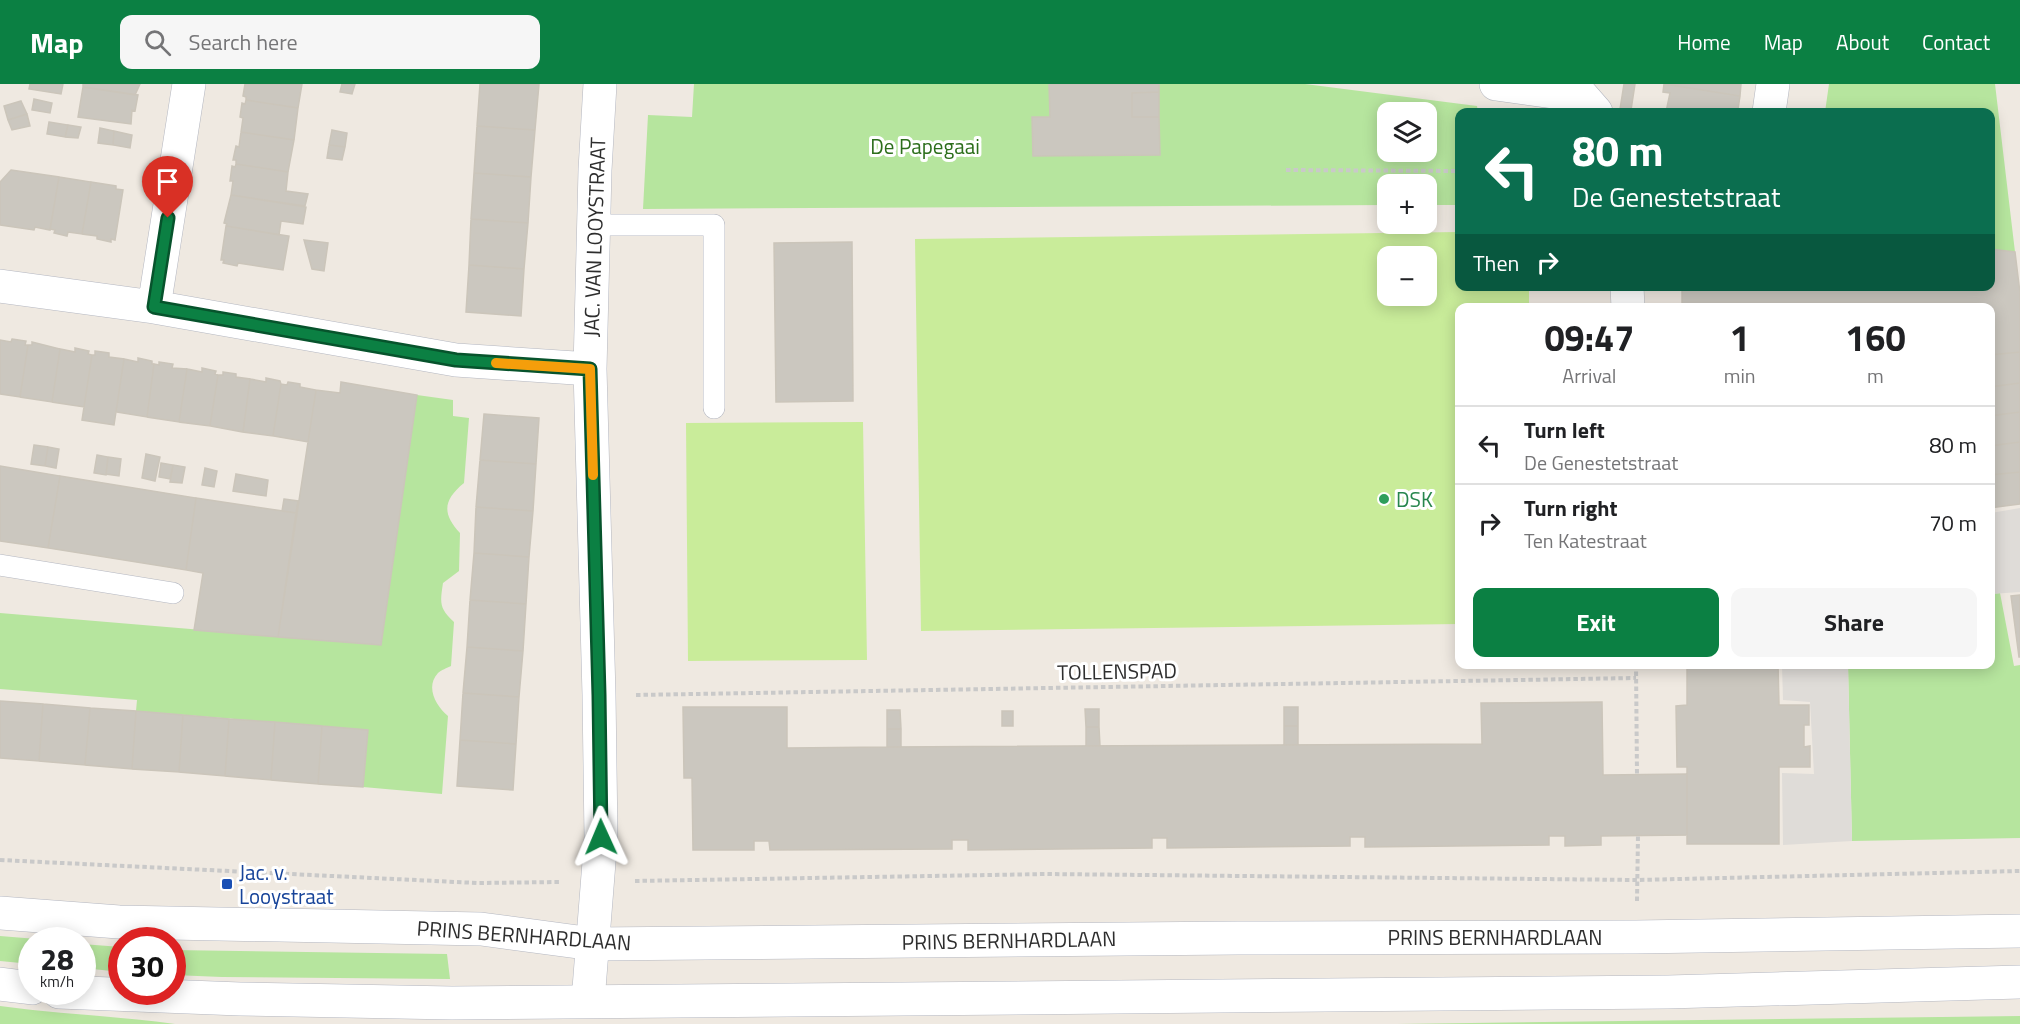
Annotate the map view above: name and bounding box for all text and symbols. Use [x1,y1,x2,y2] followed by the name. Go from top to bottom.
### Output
[120,15,540,69] search box
[30,21,84,64] text: Map
[189,25,298,59] text: Search here
[141,26,174,59] icon: search
[1677,26,1731,58] text: Home
[1764,26,1803,58] text: Map
[1836,26,1889,58] text: About
[1922,26,1990,58] text: Contact
[1377,102,1437,306] map controls
[1377,102,1437,162] button: layers
[1572,118,1664,182] text: 80 m
[870,130,980,162] park label: De Papegaai
[1473,132,1551,210] icon: left
[575,137,613,337] street label: JAC. VAN LOOYSTRAAT
[142,156,193,218] pin
[151,165,184,198] icon: arrive
[1377,174,1437,234] button: +
[1572,176,1780,217] text: De Genestetstraat
[1377,246,1437,306] button: −
[1473,246,1519,280] text: Then
[1531,246,1564,279] icon: right
[1544,310,1634,365] text: 09:47
[1730,310,1750,365] text: 1
[1845,310,1906,365] text: 160
[1562,360,1617,391] text: Arrival
[1724,360,1756,391] text: min
[1867,360,1884,391] text: m
[1524,413,1605,447] text: Turn left
[1929,428,1977,462] text: 80 m
[1473,429,1506,462] icon: left
[1524,447,1678,478] text: De Genestetstraat
[1396,483,1433,515] place label: DSK
[1524,491,1618,525] text: Turn right
[1377,492,1391,506] marker: DSK
[1929,506,1977,540] text: 70 m
[1473,507,1506,540] icon: right
[1524,525,1647,556] text: Ten Katestraat
[1473,588,1719,657] button: Exit
[1731,588,1977,657] button: Share
[1057,654,1177,688] street label: TOLLENSPAD
[569,805,633,869] position arrow
[239,856,334,912] place label: Jac. v. Looystraat
[220,877,234,891] marker: Jac. v. Looystraat
[416,912,632,958] street label: PRINS BERNHARDLAAN
[1388,921,1602,953] street label: PRINS BERNHARDLAAN
[901,922,1117,958] street label: PRINS BERNHARDLAAN
[108,927,186,1005] speed limit sign: 30
[40,936,74,982] text: 28
[40,970,74,993] text: km/h

